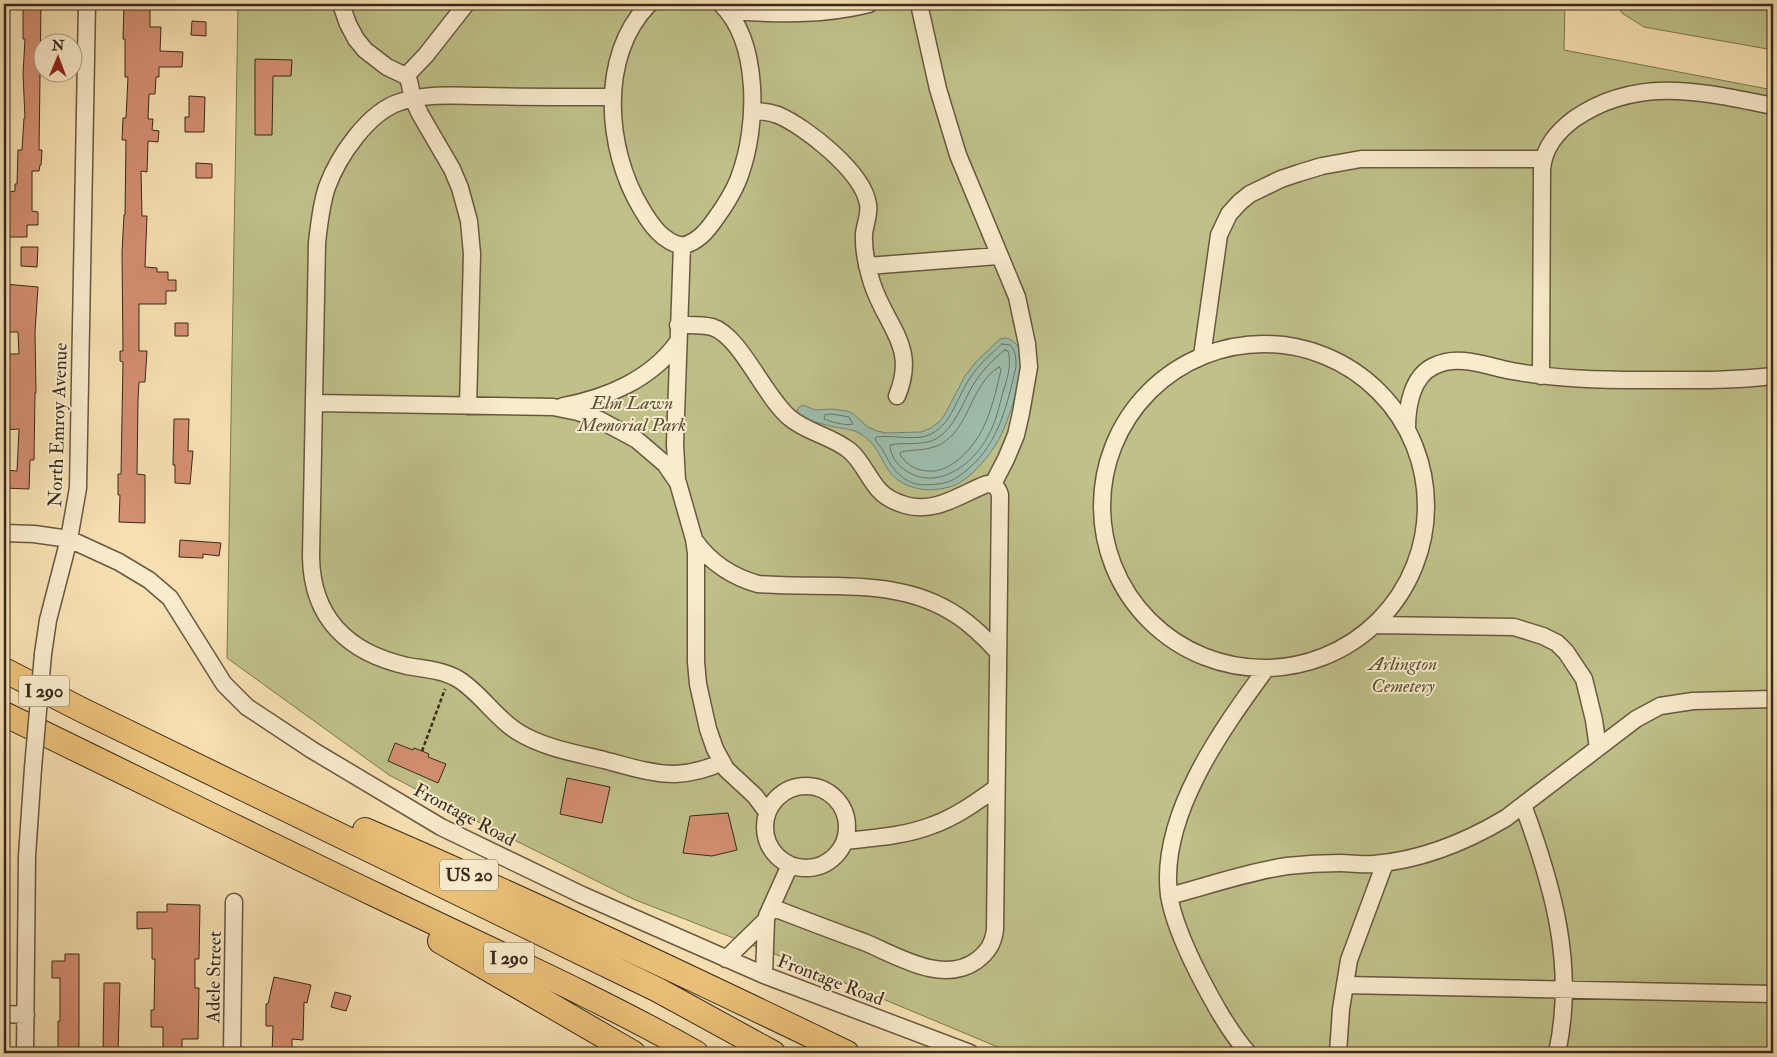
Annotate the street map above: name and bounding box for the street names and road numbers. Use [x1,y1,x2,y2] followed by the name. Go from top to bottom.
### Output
[43,342,73,508] street label: North Emroy Avenue
[19,676,69,706] road number: I 290
[409,778,520,852] street label: Frontage Road
[440,860,498,890] road number: US 20
[201,931,227,1024] street label: Adele Street
[484,942,534,974] road number: I 290
[774,949,888,1011] street label: Frontage Road

